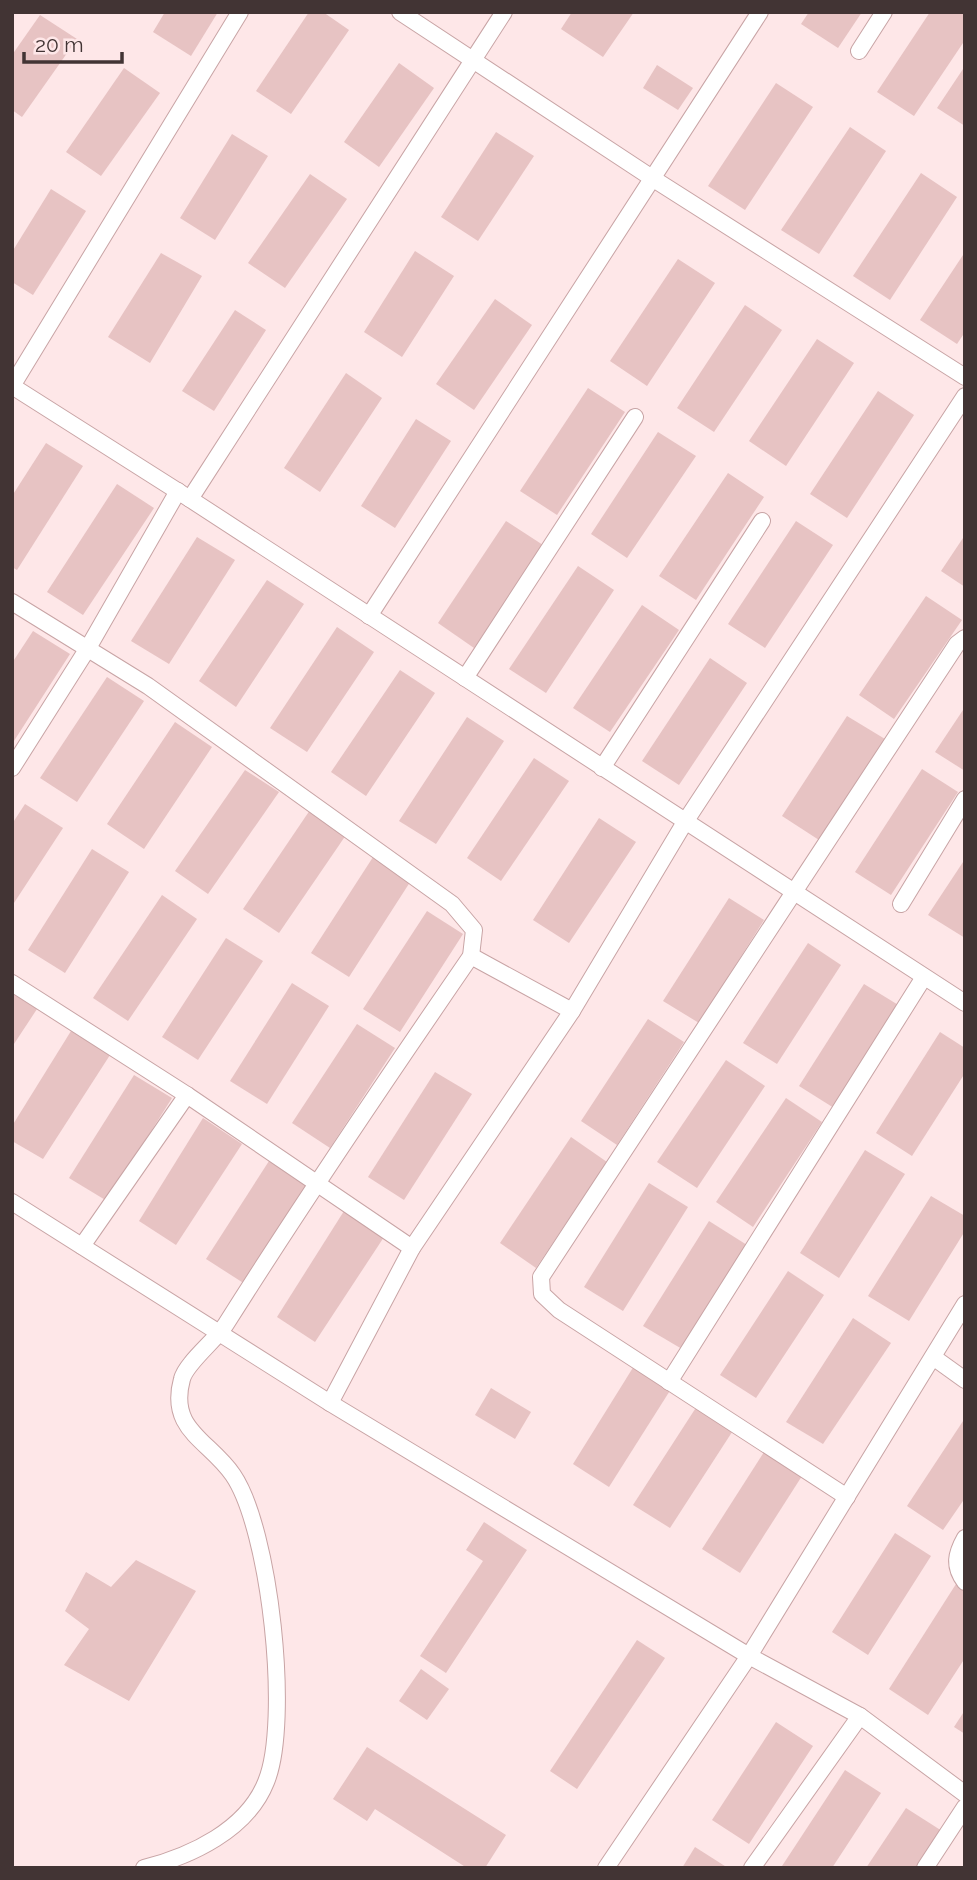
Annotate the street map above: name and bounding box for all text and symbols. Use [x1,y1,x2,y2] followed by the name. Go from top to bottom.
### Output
[24,21,122,65] scale bar
[35,32,83,57] text: 20 m

